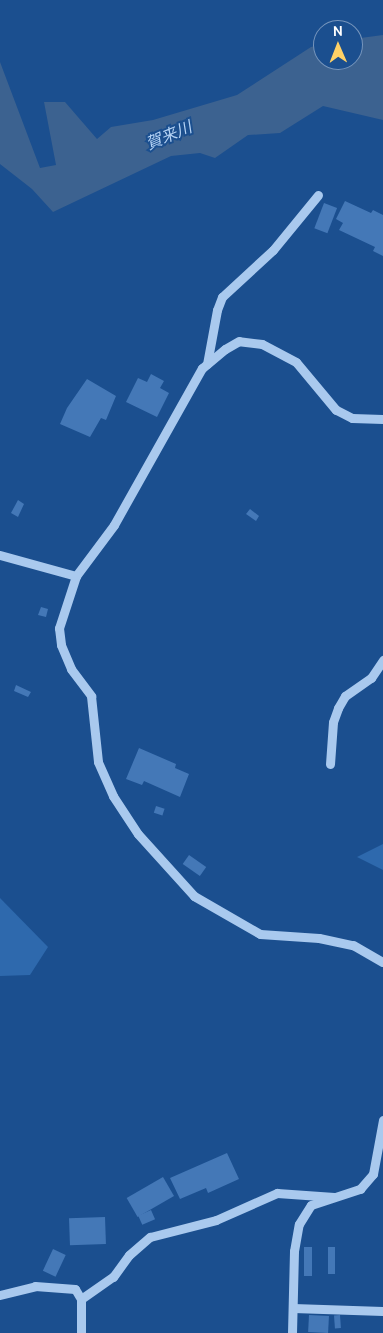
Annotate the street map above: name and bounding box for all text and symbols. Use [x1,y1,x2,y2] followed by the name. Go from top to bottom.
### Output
[313,20,363,70] north arrow
[333,22,343,40] text: N
[143,118,195,154] water label: 賀来川

